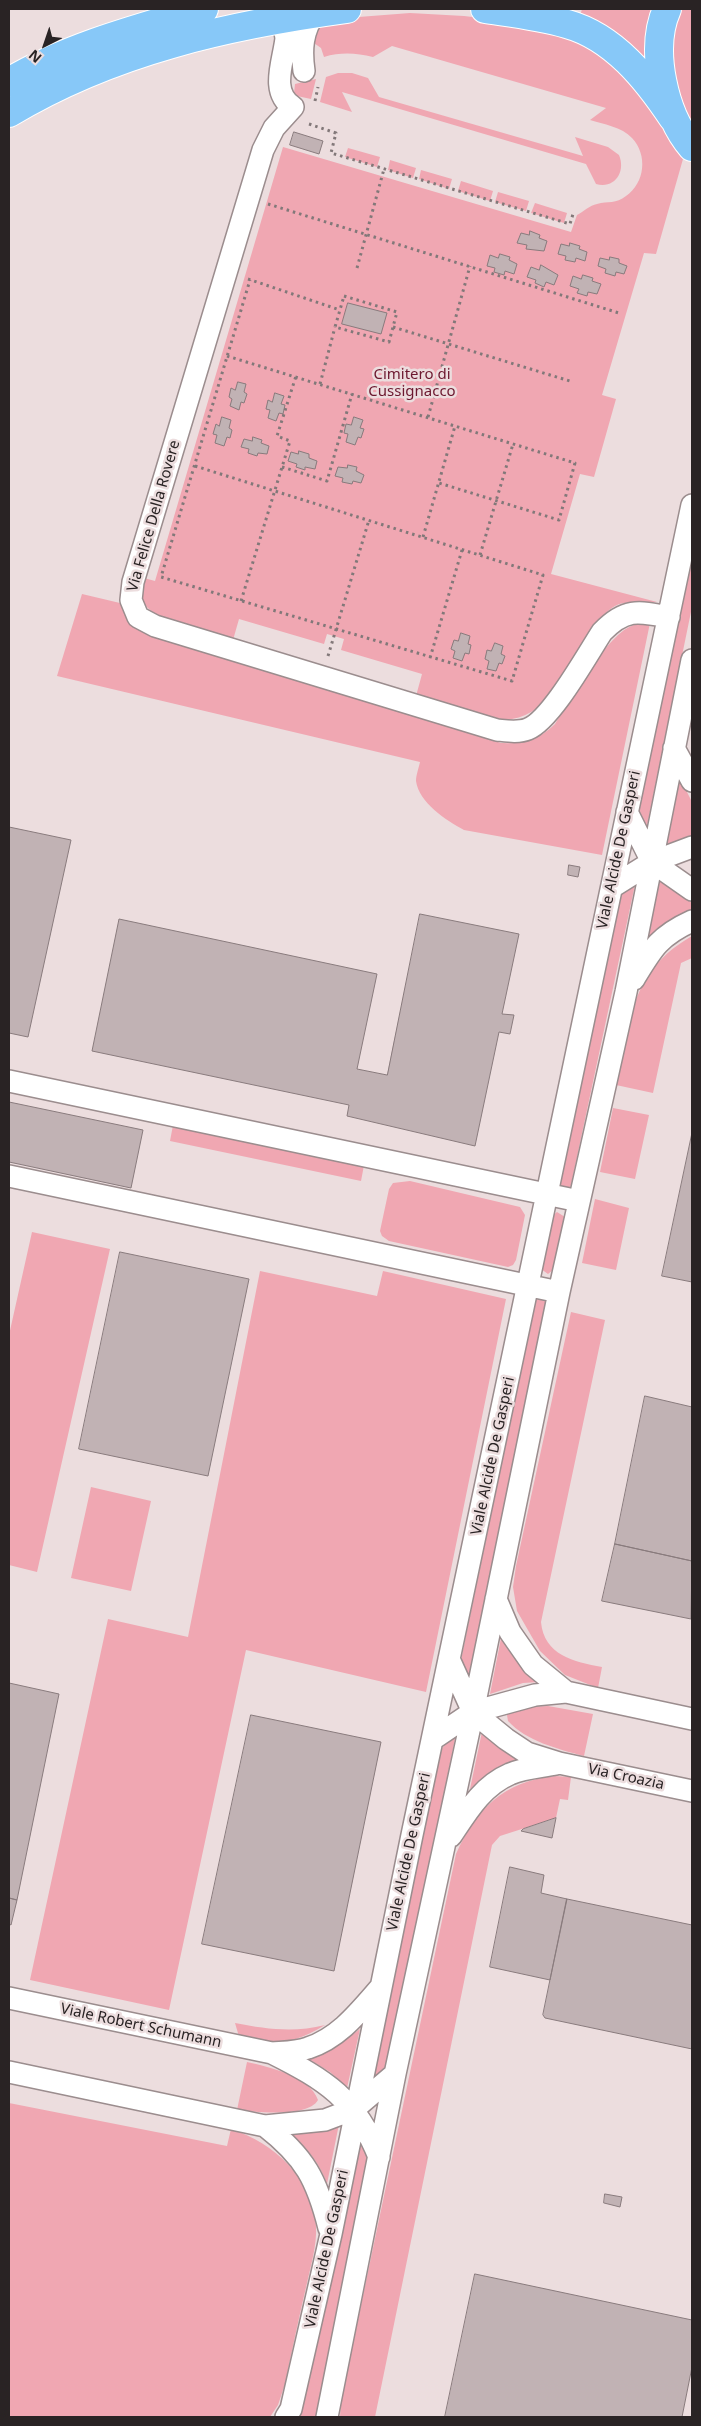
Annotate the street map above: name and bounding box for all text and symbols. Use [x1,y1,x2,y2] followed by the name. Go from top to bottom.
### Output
[20,20,70,70] north arrow
[24,46,45,68] text: N
[368,366,456,401] park label: Cimitero di Cussignacco
[124,438,184,594] street label: Via Felice Della Rovere
[593,769,645,931] street label: Viale Alcide De Gasperi
[467,1375,519,1537] street label: Viale Alcide De Gasperi
[586,1760,666,1794] street label: Via Croazia
[383,1771,435,1933] street label: Viale Alcide De Gasperi
[59,2000,223,2052] street label: Viale Robert Schumann
[301,2168,353,2330] street label: Viale Alcide De Gasperi

